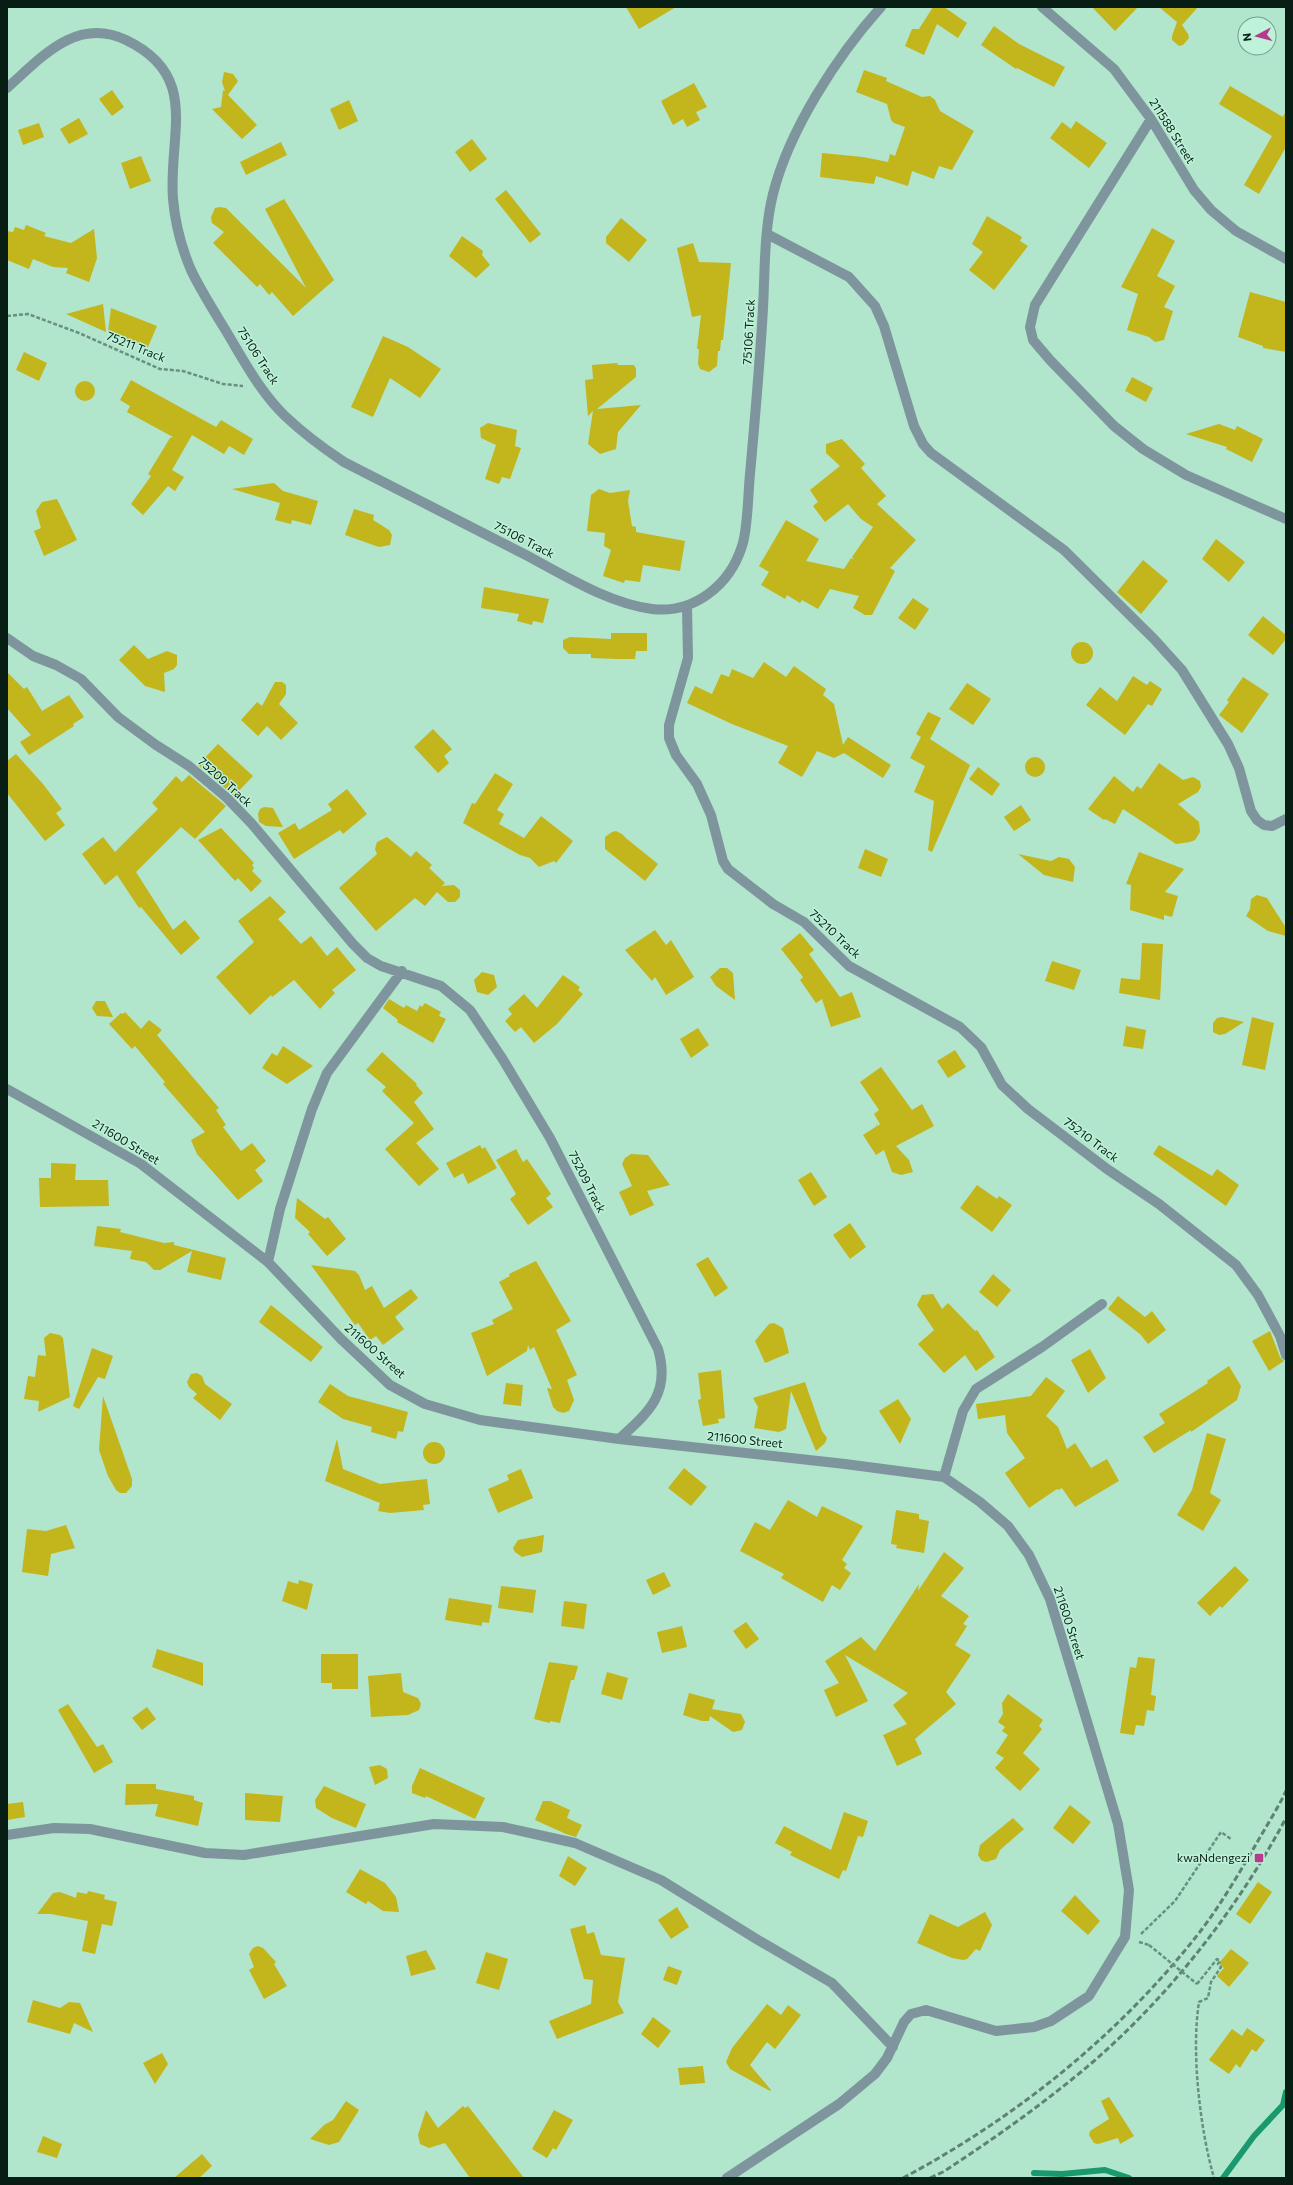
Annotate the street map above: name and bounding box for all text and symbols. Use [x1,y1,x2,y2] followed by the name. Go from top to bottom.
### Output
[1237,16,1277,56] north arrow
[1240,32,1254,42] text: N
[1147,95,1199,166] street label: 211588 Street
[739,298,757,365] street label: 75106 Track
[235,324,283,387] street label: 75106 Track
[105,328,168,364] street label: 75211 Track
[492,518,557,561] street label: 75106 Track
[196,754,256,809] street label: 75209 Track
[807,906,865,961] street label: 75210 Track
[1061,1114,1122,1165] street label: 75210 Track
[90,1116,163,1167] street label: 211600 Street
[566,1148,610,1215] street label: 75209 Track
[342,1320,409,1381] street label: 211600 Street
[707,1428,784,1450] street label: 211600 Street
[1052,1584,1088,1661] street label: 211600 Street
[1177,1850,1250,1864] place label: kwaNdengezi
[1253,1852,1265,1864] marker: kwaNdengezi

